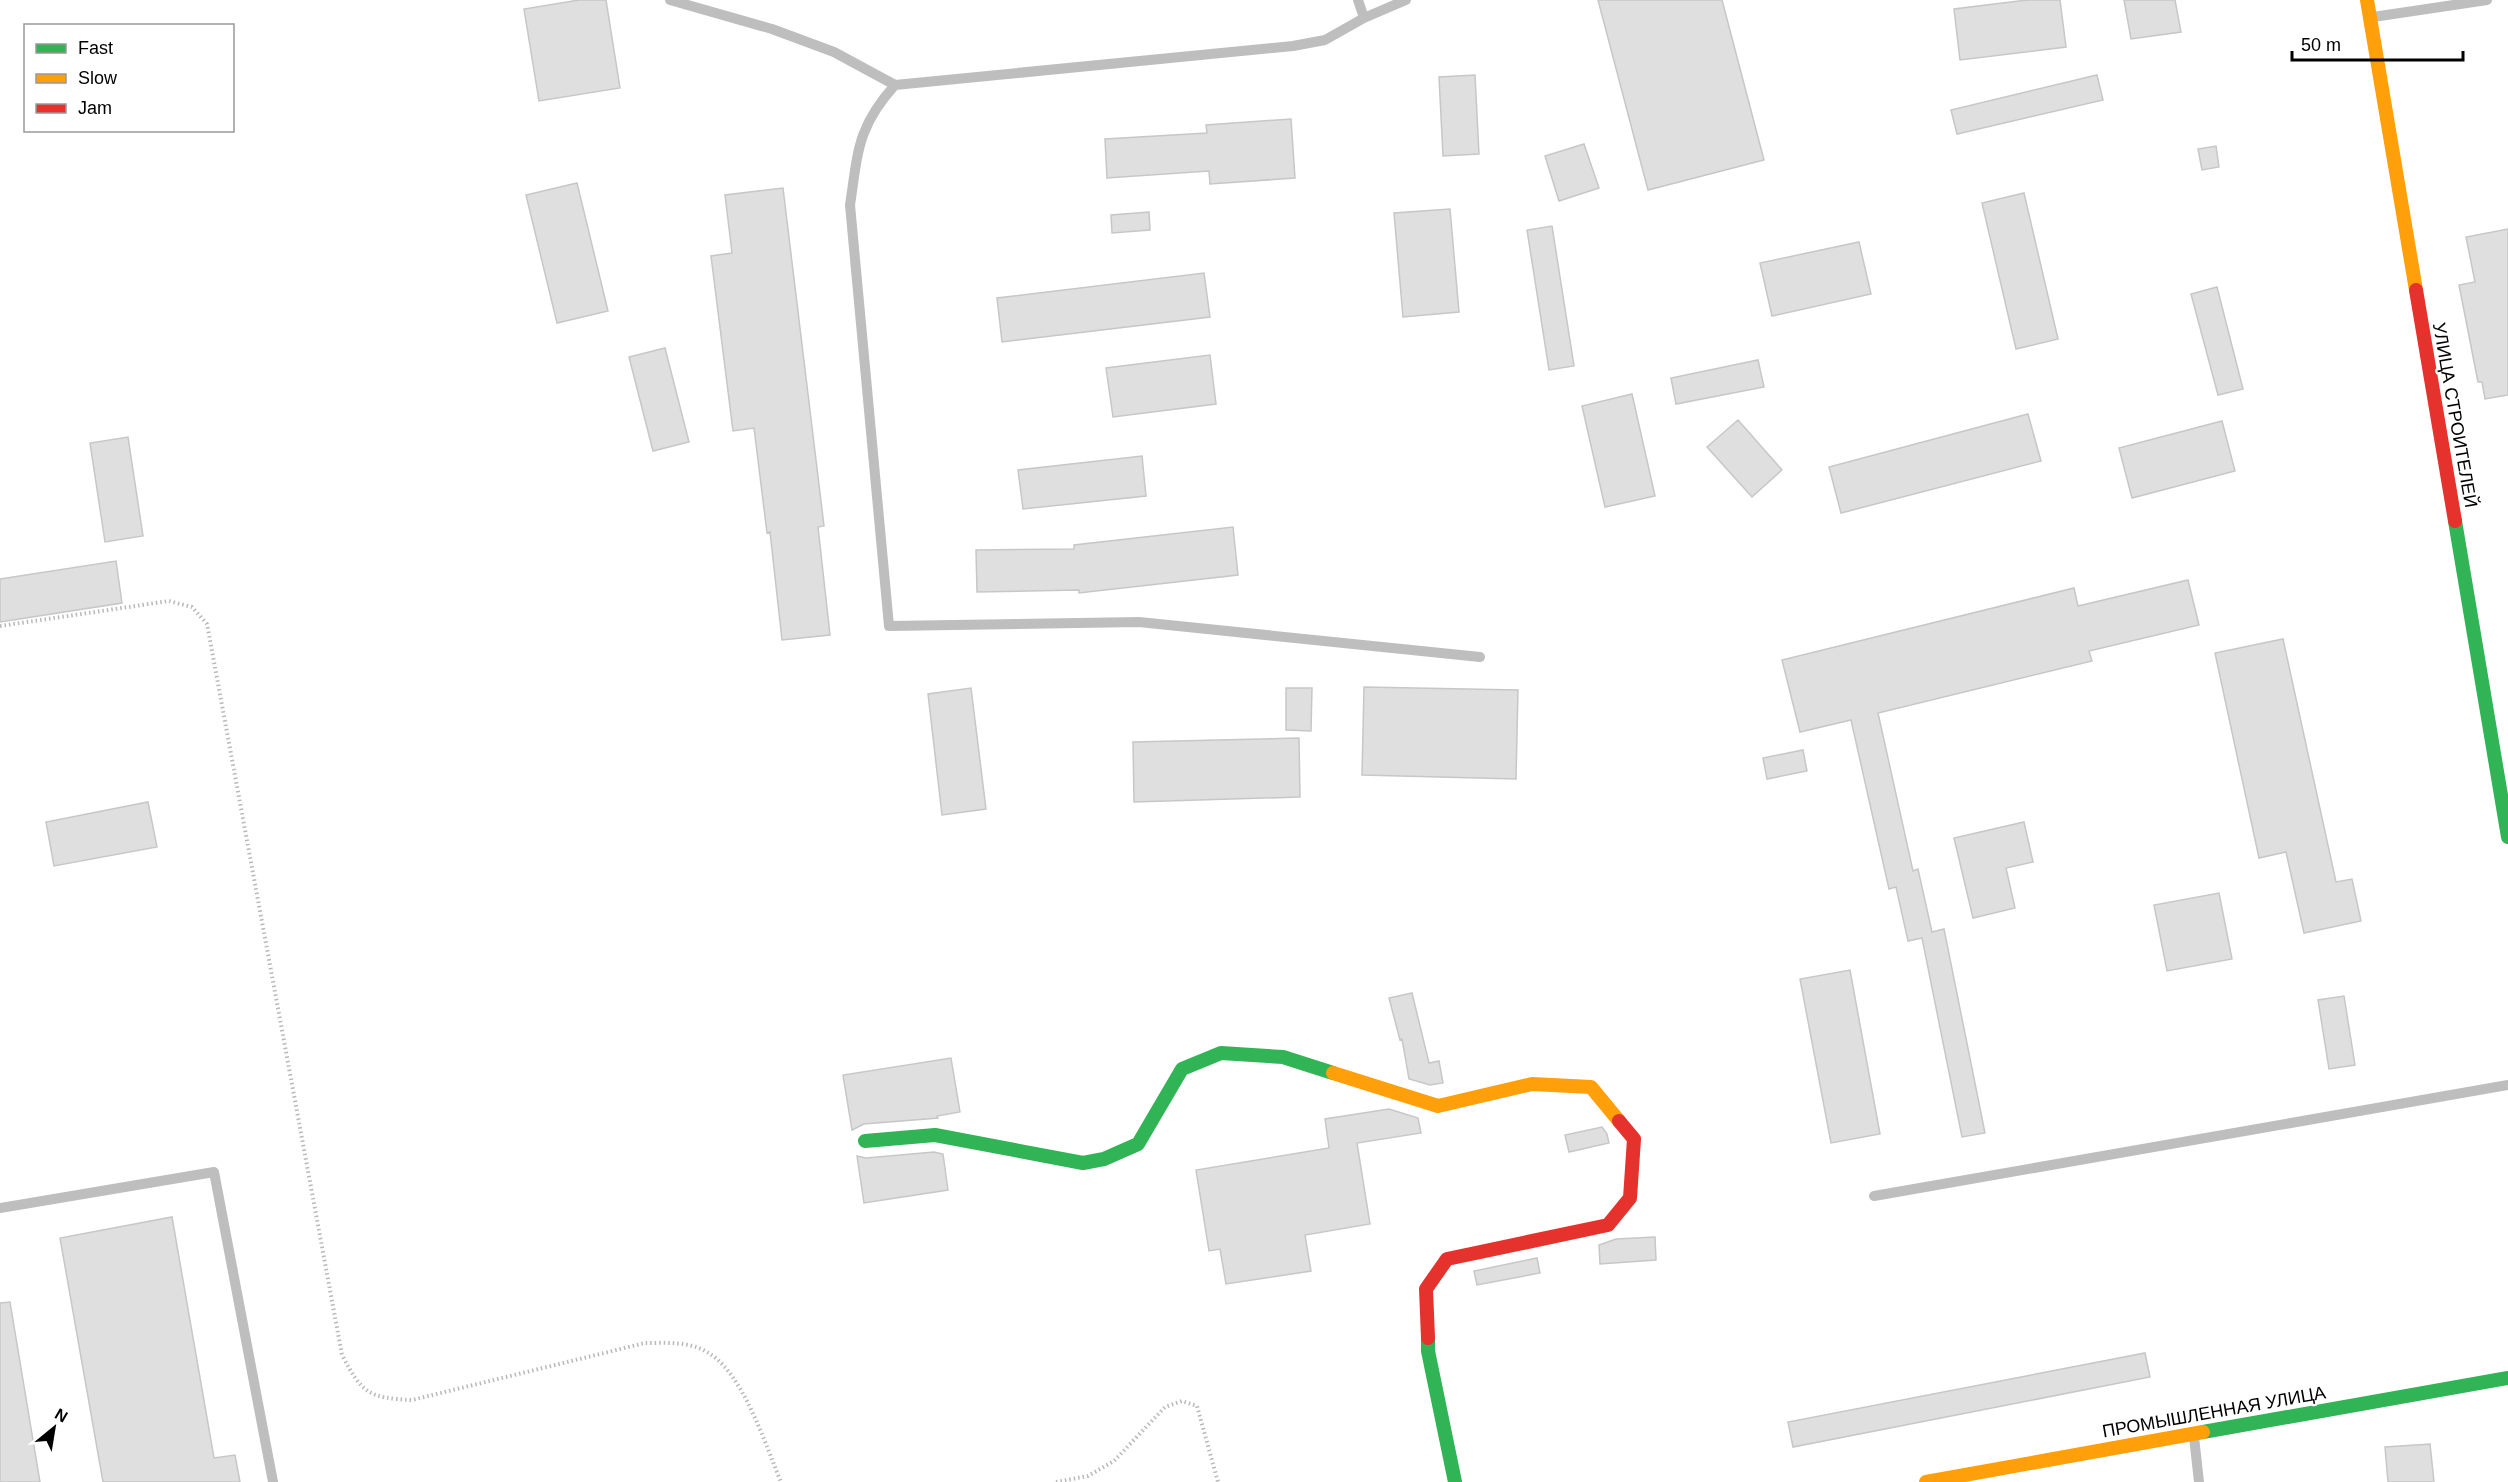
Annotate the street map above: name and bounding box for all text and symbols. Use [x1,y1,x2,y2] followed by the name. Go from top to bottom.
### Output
[24,24,234,132] legend
[2292,24,2463,62] scale bar
[2301,35,2341,55] text: 50 m
[78,38,113,58] text: Fast
[78,68,118,88] text: Slow
[78,98,112,118] text: Jam
[2429,321,2482,509] street label: УЛИЦА СТРОИТЕЛЕЙ
[2101,1382,2327,1442] street label: ПРОМЫШЛЕННАЯ УЛИЦА
[24,1398,84,1458] north arrow
[52,1405,71,1426] text: N

